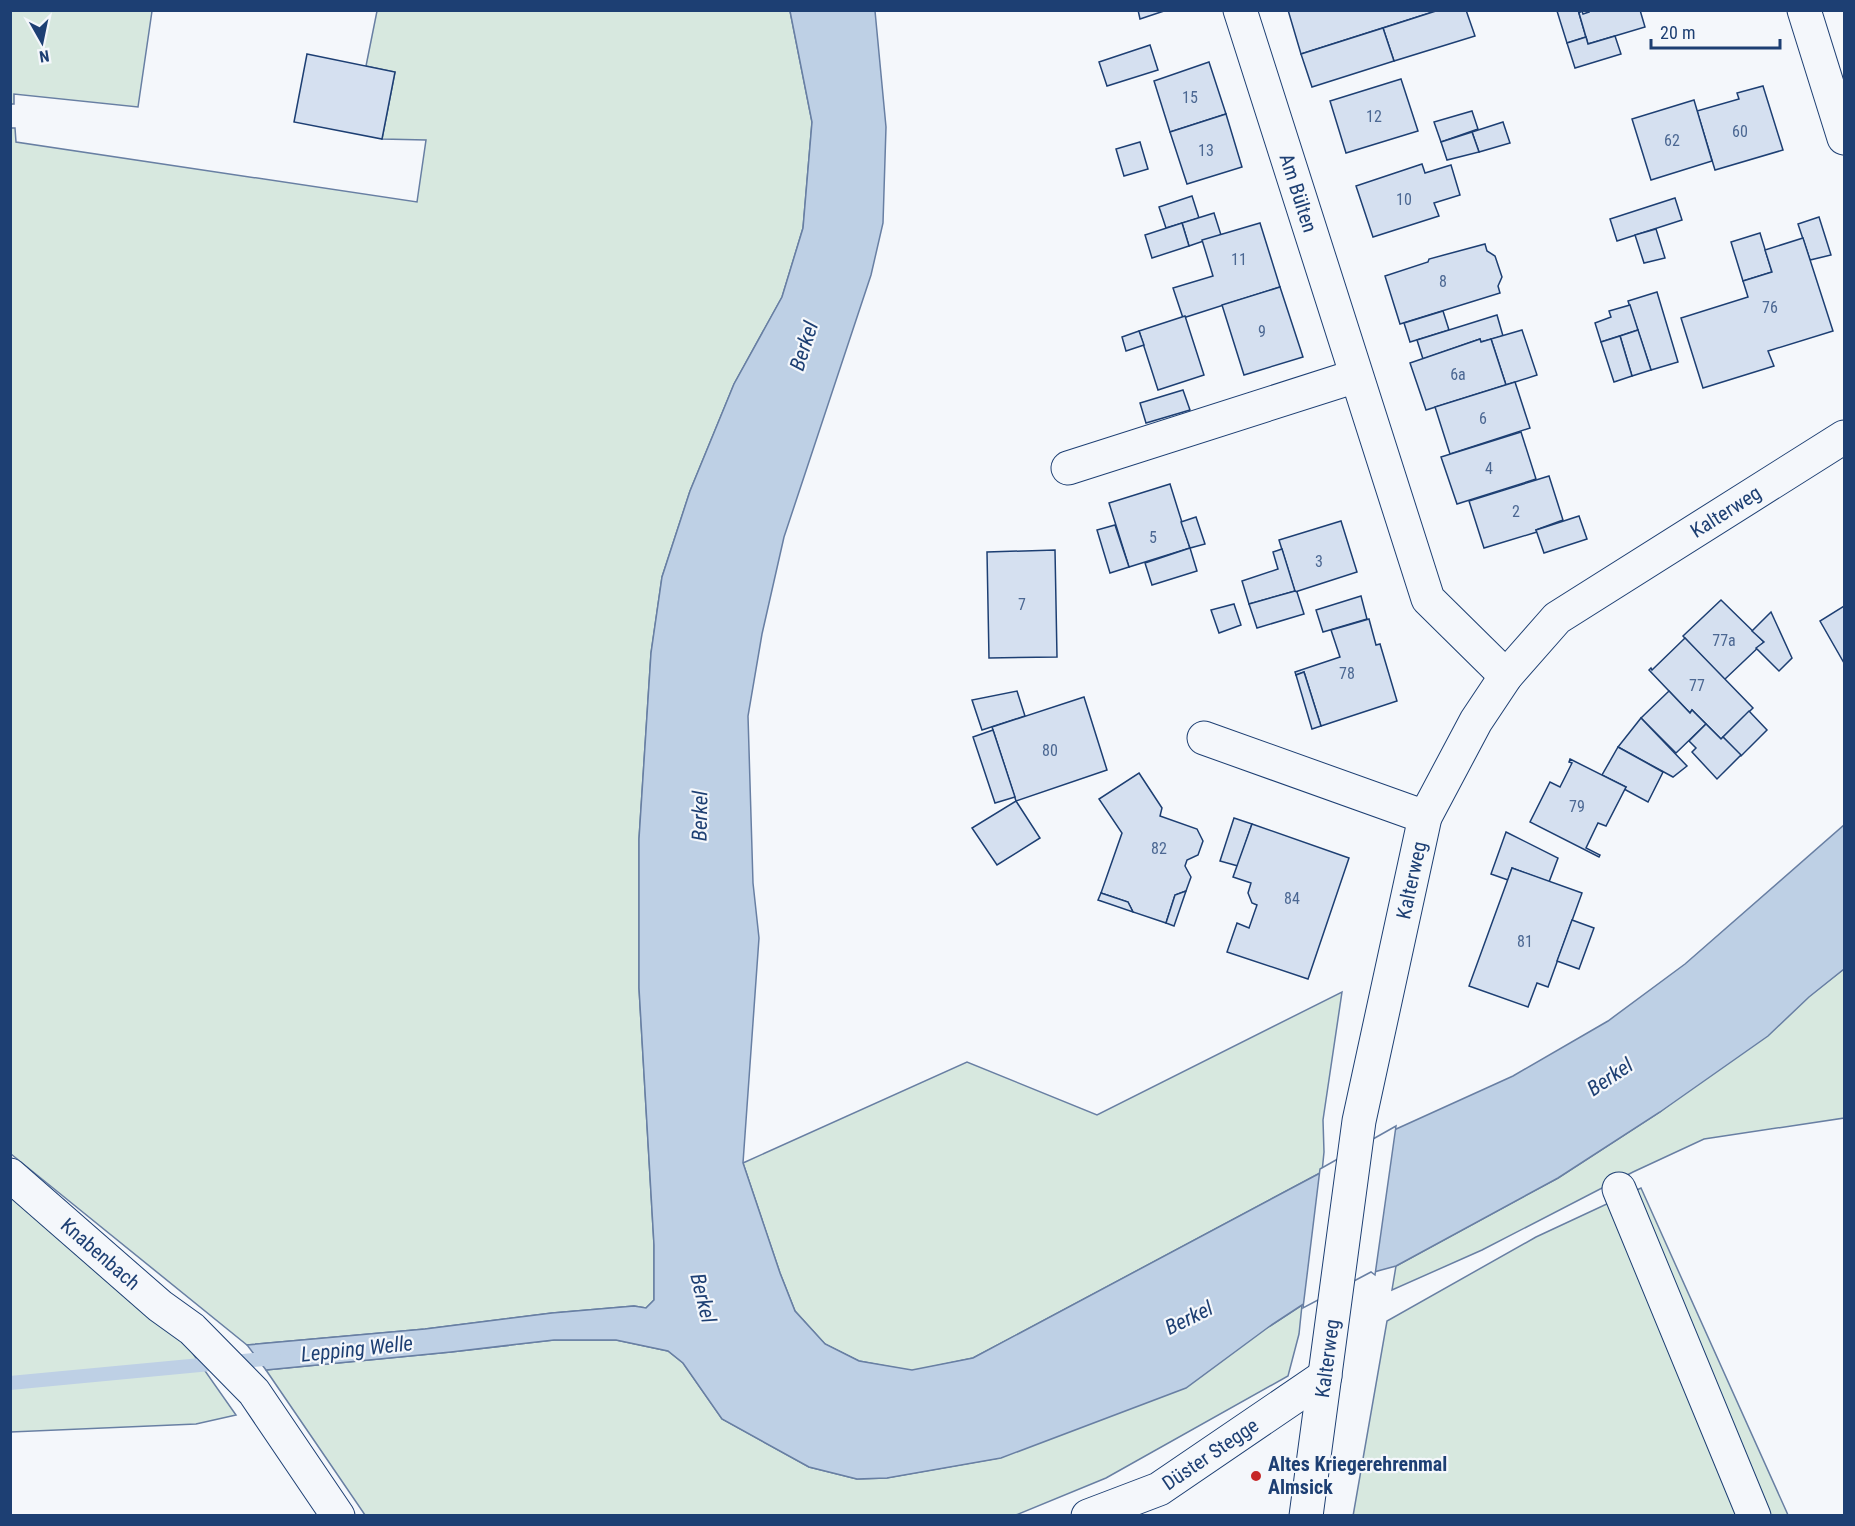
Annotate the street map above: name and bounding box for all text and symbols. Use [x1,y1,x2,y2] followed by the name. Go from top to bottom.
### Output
[12,12,72,72] north arrow
[1651,12,1780,50] scale bar
[1660,22,1695,43] text: 20 m
[38,46,51,66] text: N
[1182,88,1198,107] house number: 15
[1366,107,1382,126] house number: 12
[1732,122,1748,141] house number: 60
[1664,131,1680,150] house number: 62
[1198,141,1214,160] house number: 13
[1275,150,1322,235] street label: Am Bülten
[1396,190,1412,209] house number: 10
[1231,250,1247,269] house number: 11
[1439,272,1447,291] house number: 8
[1762,298,1778,317] house number: 76
[785,318,823,374] water label: Berkel
[1258,322,1266,341] house number: 9
[1450,365,1466,384] house number: 6a
[1479,409,1487,428] house number: 6
[1485,459,1493,478] house number: 4
[1686,480,1765,543] street label: Kalterweg
[1512,502,1520,521] house number: 2
[1149,528,1157,547] house number: 5
[1315,552,1323,571] house number: 3
[1018,595,1026,614] house number: 7
[1712,631,1736,650] house number: 77a
[1339,664,1355,683] house number: 78
[1689,676,1705,695] house number: 77
[1042,741,1058,760] house number: 80
[688,790,712,841] water label: Berkel
[1569,797,1585,816] house number: 79
[1151,839,1167,858] house number: 82
[1391,839,1431,921] street label: Kalterweg
[1284,889,1300,908] house number: 84
[1517,932,1533,951] house number: 81
[1583,1053,1638,1101] water label: Berkel
[56,1213,145,1295] street label: Knabenbach
[685,1271,721,1326] water label: Berkel
[1161,1296,1217,1340] water label: Berkel
[1310,1318,1344,1399] street label: Kalterweg
[300,1331,414,1367] water label: Lepping Welle
[1158,1413,1263,1495] street label: Düster Stegge
[1268,1452,1447,1499] place label: Altes Kriegerehrenmal Almsick
[1249,1469,1263,1483] marker: Altes Kriegerehrenmal Almsick

